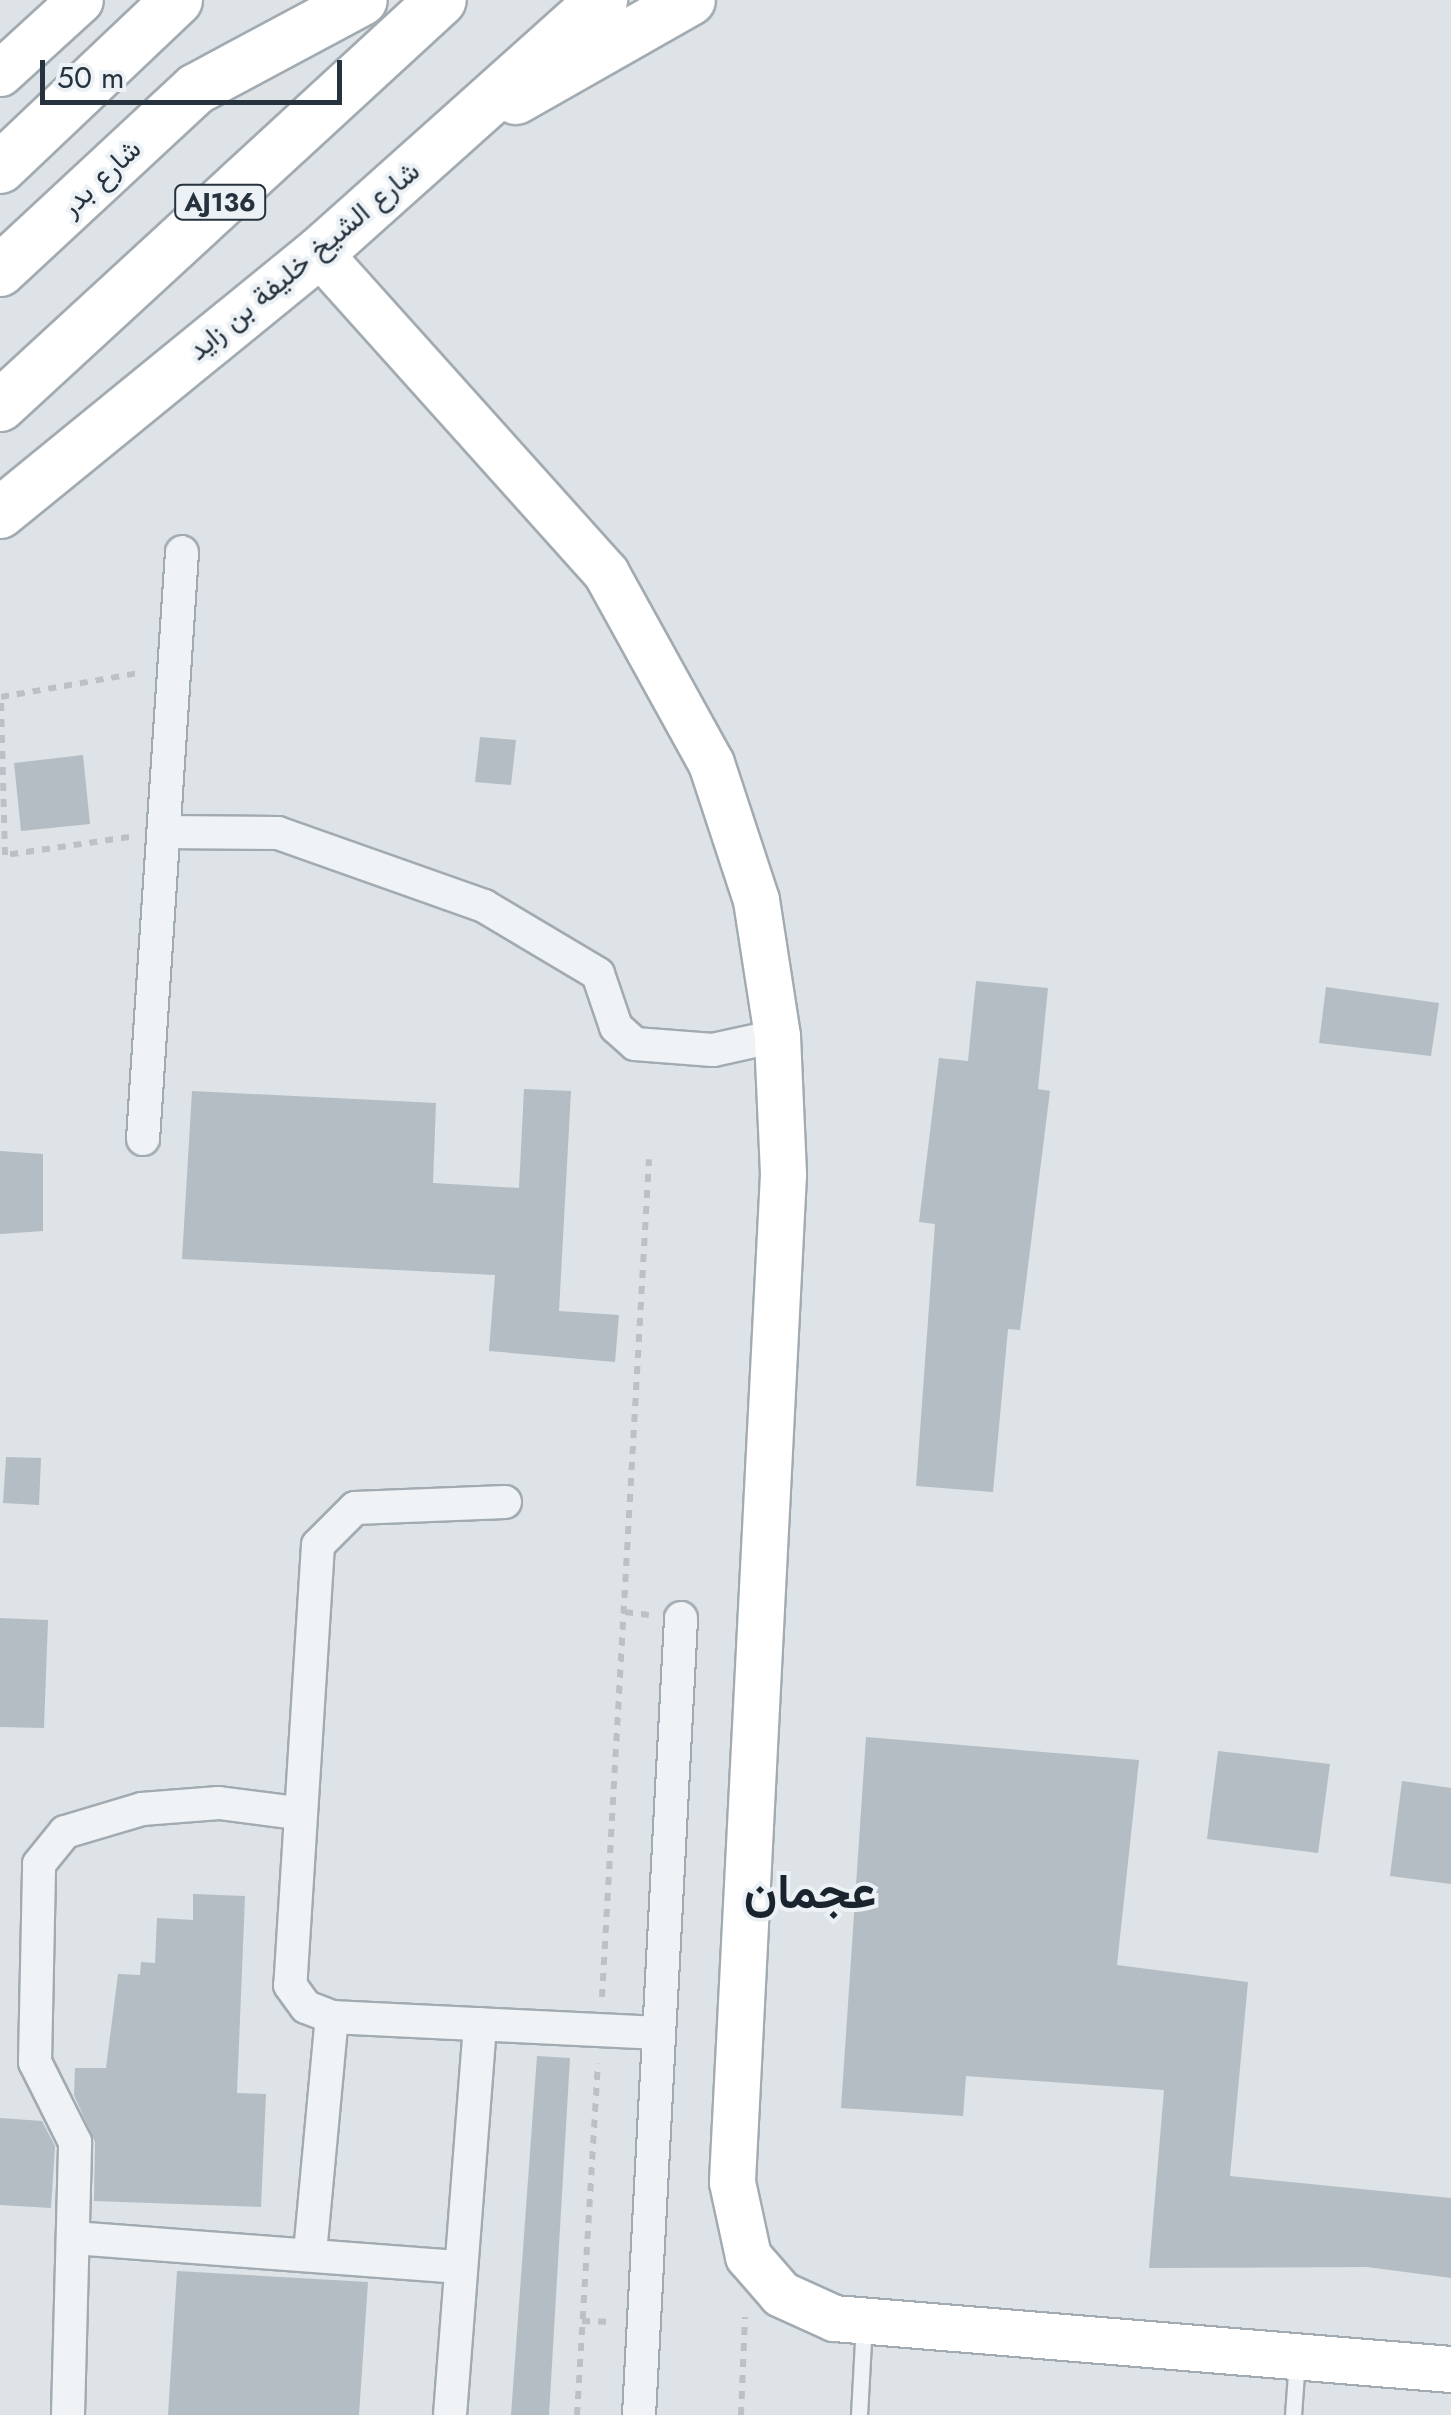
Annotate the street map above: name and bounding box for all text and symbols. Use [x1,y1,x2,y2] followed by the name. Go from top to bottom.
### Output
[45,40,348,102] scale bar
[57,56,124,99] text: 50 m
[54,132,148,224] street label: شارع بدر
[182,154,426,368] street label: شارع الشيخ خليفة بن زايد
[172,182,268,222] road number: AJ136
[744,1863,876,1921] district label: عجمان

